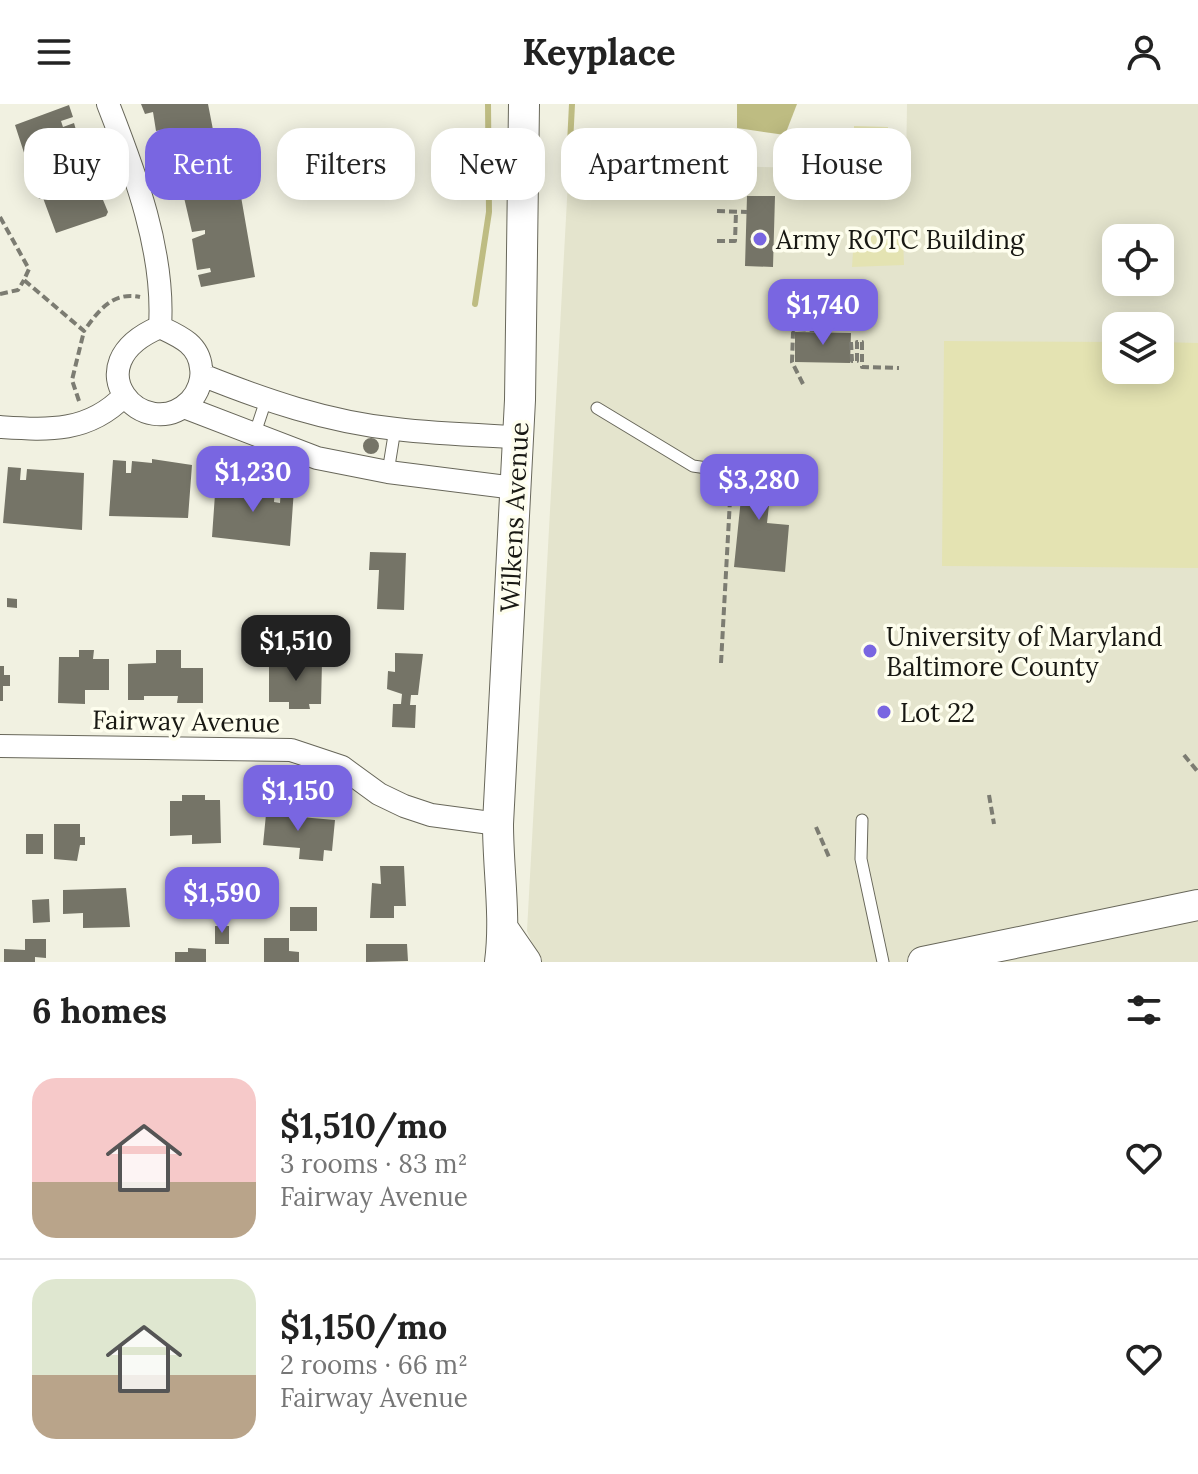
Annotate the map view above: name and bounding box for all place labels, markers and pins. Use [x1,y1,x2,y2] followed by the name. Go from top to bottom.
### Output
[775,223,1025,256] place label: Army ROTC Building
[751,230,769,248] marker: Army ROTC Building
[758,279,888,347] pin: $1,740
[188,446,318,514] pin: $1,230
[694,454,824,522] pin: $3,280
[231,615,361,683] pin: $1,510
[886,620,1163,683] place label: University of Maryland Baltimore County
[861,642,879,660] marker: University of Maryland Baltimore County
[900,696,975,729] place label: Lot 22
[875,703,893,721] marker: Lot 22
[233,765,363,833] pin: $1,150
[157,867,287,935] pin: $1,590

